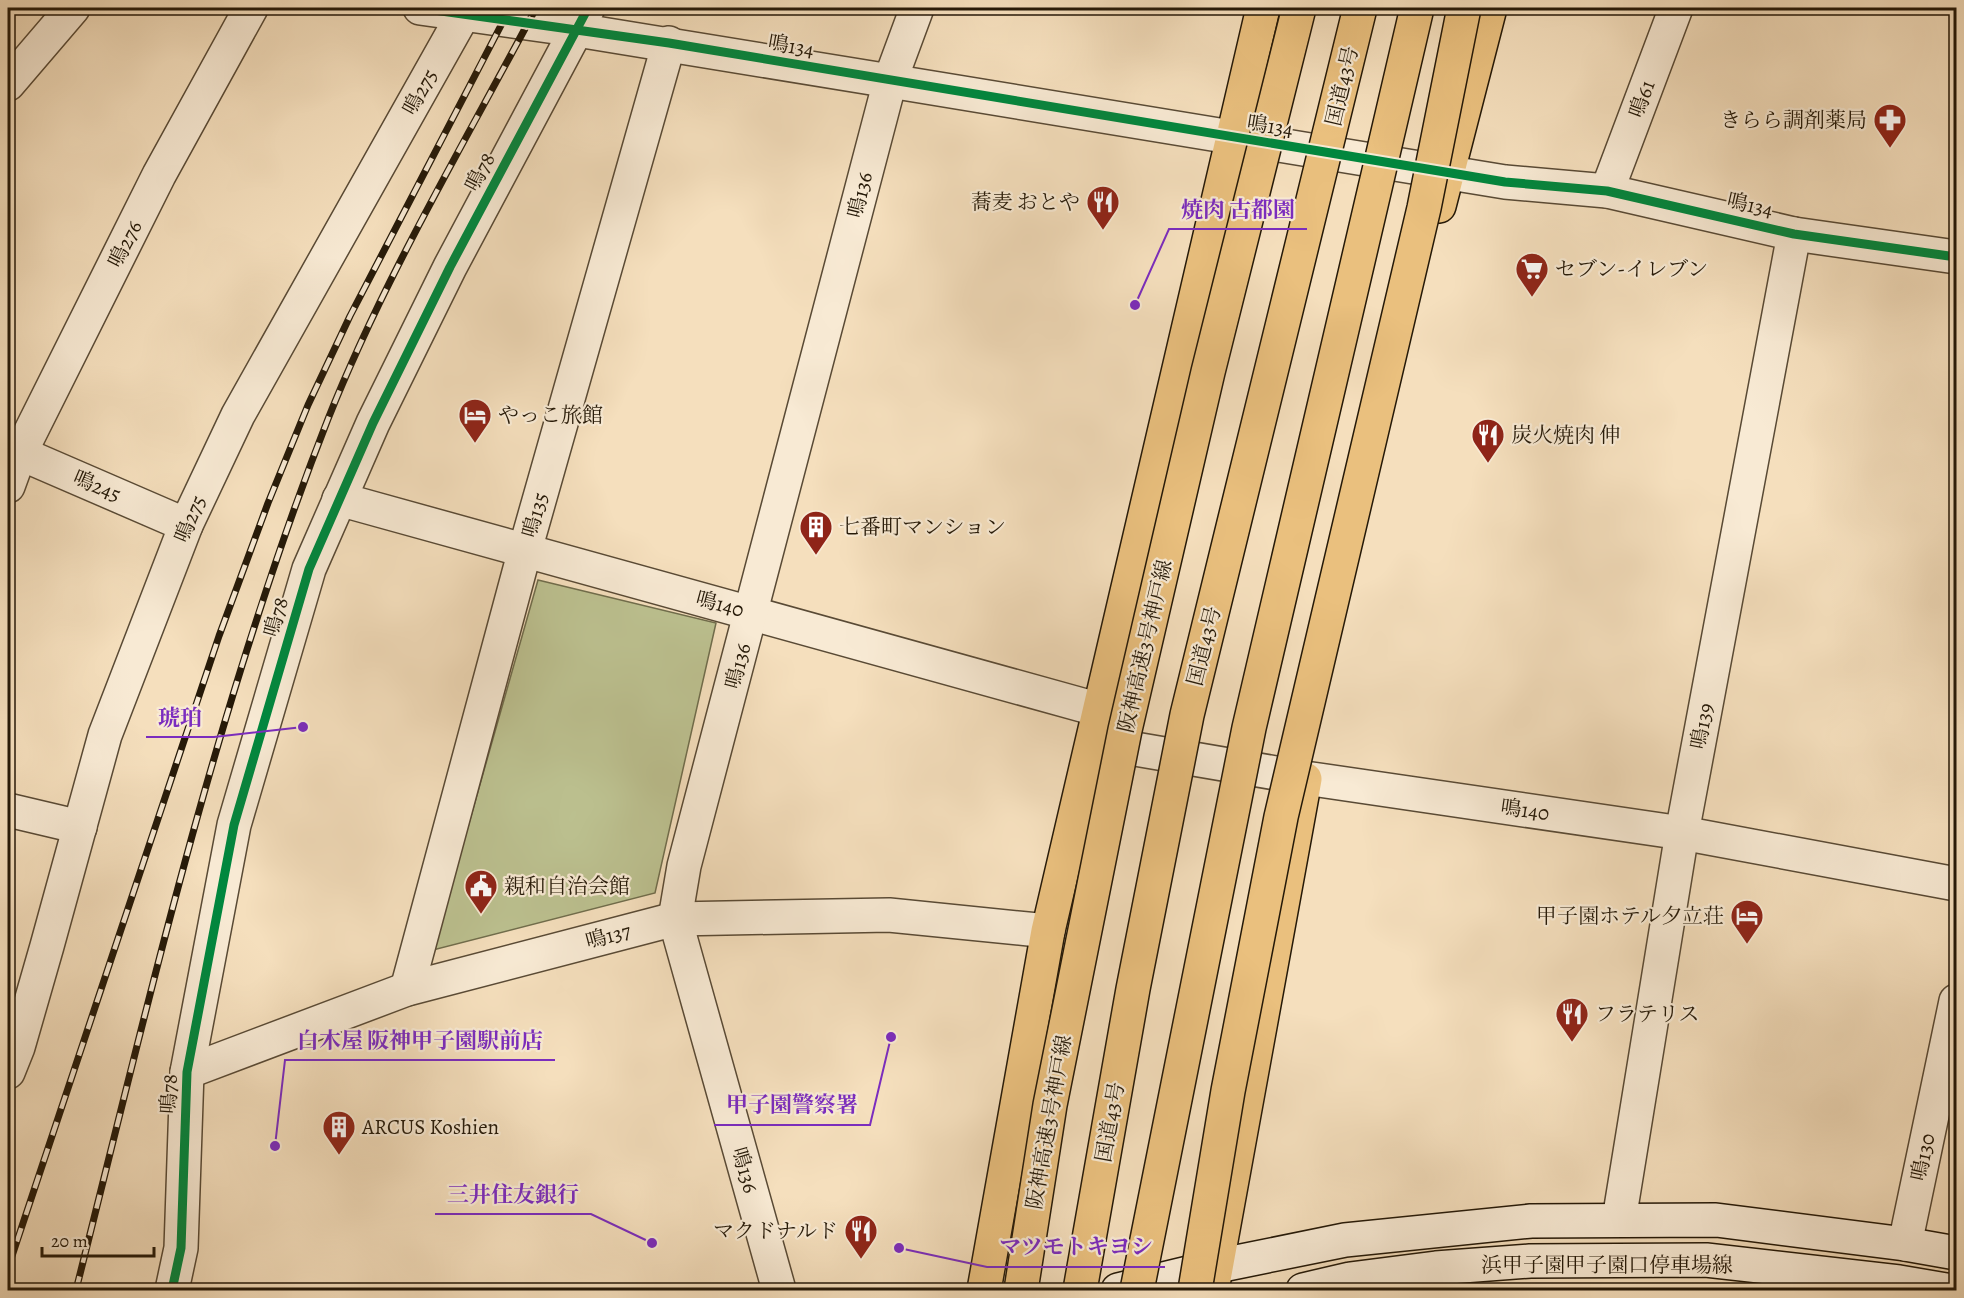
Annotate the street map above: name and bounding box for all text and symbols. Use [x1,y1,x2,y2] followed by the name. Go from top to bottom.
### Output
[766,28,816,64] street label: 鳴134
[1319,43,1365,129] street label: 国道43号
[396,64,444,120] street label: 鳴275
[1622,76,1662,122] street label: 鳴61
[1872,102,1908,149] pharmacy icon: きらら調剤薬局
[1720,106,1867,134] place label: きらら調剤薬局
[1245,109,1295,143] street label: 鳴134
[458,148,502,196] street label: 鳴78
[841,169,879,221] street label: 鳴136
[1085,184,1121,231] restaurant icon: 蕎麦 おとや
[1724,186,1776,224] street label: 鳴134
[971,188,1080,216] place label: 蕎麦 おとや
[1169,189,1307,229] callout: 焼肉 古都園
[1181,195,1295,225] text: 焼肉 古都園
[101,215,149,272] street label: 鳴276
[1514,251,1550,298] supermarket icon: セブン-イレブン
[1555,255,1708,283] place label: セブン-イレブン
[457,397,493,444] hotel icon: やっこ旅館
[498,401,603,429] place label: やっこ旅館
[1470,417,1506,464] restaurant icon: 炭火焼肉 伸
[1511,421,1620,449] place label: 炭火焼肉 伸
[69,463,125,509] street label: 鳴245
[515,489,555,541] street label: 鳴135
[168,491,212,547] street label: 鳴275
[798,509,834,556] building icon: 七番町マンション
[839,513,1006,541] place label: 七番町マンション
[1111,557,1179,735] street label: 阪神高速3号神戸線
[693,584,747,624] street label: 鳴140
[257,594,295,640] street label: 鳴78
[1181,603,1227,689] street label: 国道43号
[718,640,758,692] street label: 鳴136
[146,697,214,737] callout: 琥珀
[1684,701,1720,751] street label: 鳴139
[158,703,202,733] text: 琥珀
[1499,793,1551,827] street label: 鳴140
[463,868,499,915] public building icon: 親和自治会館
[504,872,630,900] place label: 親和自治会館
[1729,898,1765,945] hotel icon: 甲子園ホテル夕立荘
[1536,902,1724,930] place label: 甲子園ホテル夕立荘
[582,917,634,955] street label: 鳴137
[1554,996,1590,1043] restaurant icon: フラテリス
[1595,1000,1700,1028] place label: フラテリス
[285,1020,555,1060] callout: 白木屋 阪神甲子園駅前店
[297,1026,543,1056] text: 白木屋 阪神甲子園駅前店
[1020,1033,1078,1211] street label: 阪神高速3号神戸線
[154,1073,184,1115] street label: 鳴78
[1089,1080,1131,1164] street label: 国道43号
[714,1085,870,1125] callout: 甲子園警察署
[726,1090,858,1120] text: 甲子園警察署
[321,1109,357,1156] building icon: ARCUS Koshien
[361,1113,499,1141] place label: ARCUS Koshien
[1904,1131,1942,1183] street label: 鳴130
[725,1144,765,1197] street label: 鳴136
[435,1174,591,1214] callout: 三井住友銀行
[447,1180,579,1210] text: 三井住友銀行
[843,1213,879,1260] restaurant icon: マクドナルド
[713,1217,838,1245] place label: マクドナルド
[42,1220,154,1258] scale bar
[987,1227,1165,1267] callout: マツモトキヨシ
[51,1229,88,1253] text: 20 m
[999,1232,1153,1262] text: マツモトキヨシ
[1481,1251,1733,1279] street label: 浜甲子園甲子園口停車場線

